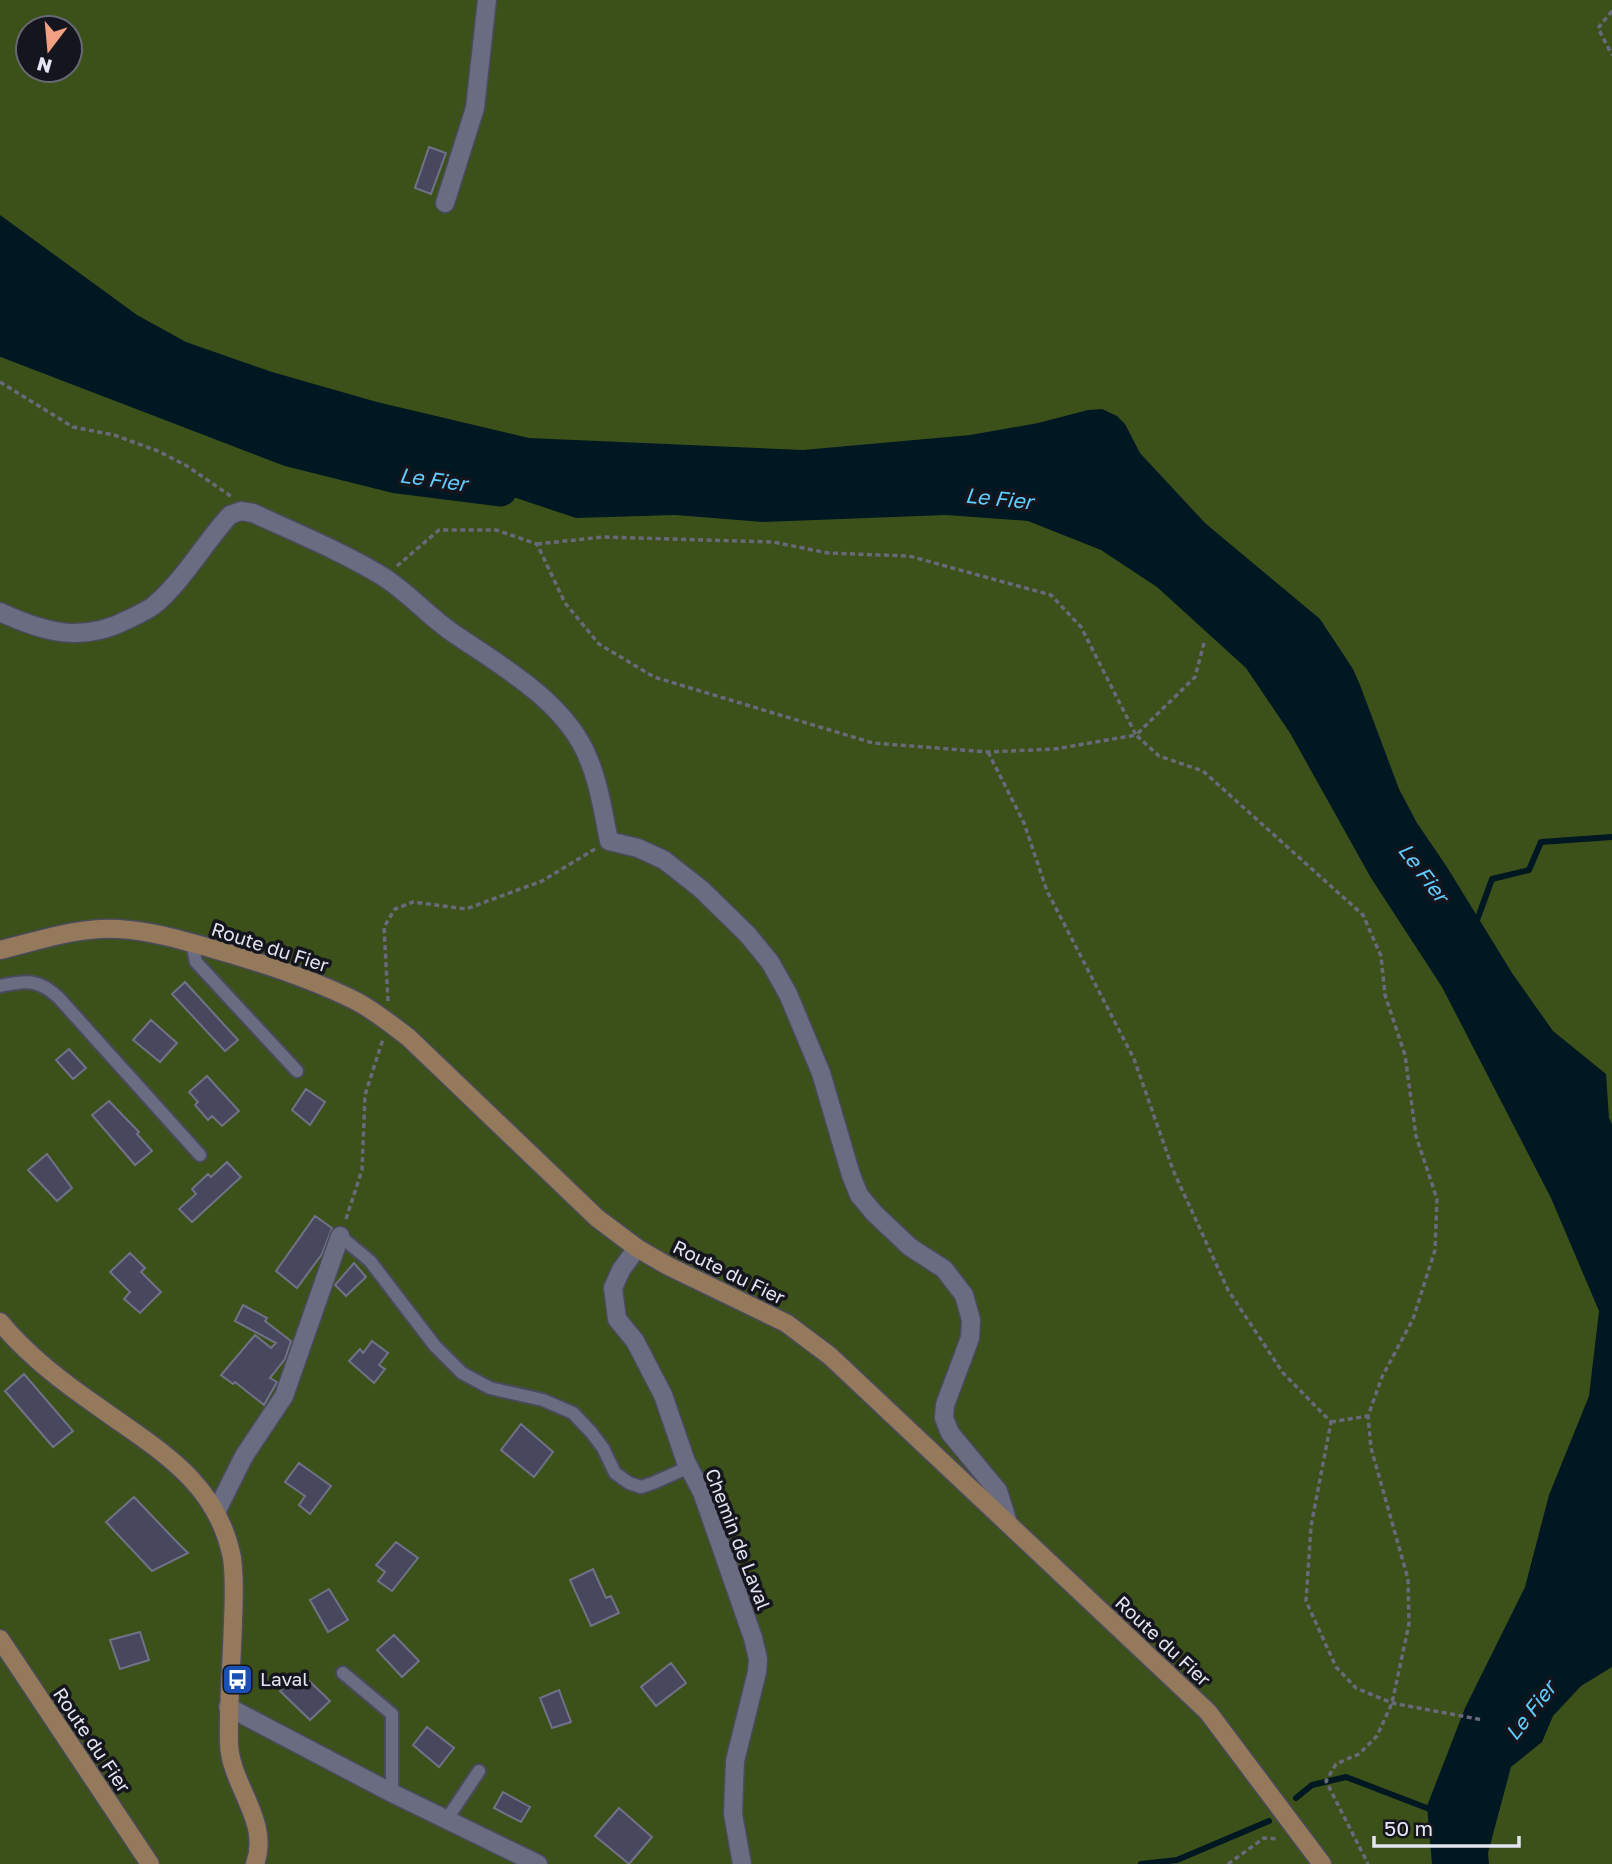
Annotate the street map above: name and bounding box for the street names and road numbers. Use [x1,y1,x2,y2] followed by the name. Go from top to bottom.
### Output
[209,917,332,976] street label: Route du Fier
[669,1235,789,1309] street label: Route du Fier
[701,1465,776,1613] street label: Chemin de Laval
[1111,1591,1216,1691] street label: Route du Fier
[49,1683,136,1797] street label: Route du Fier

